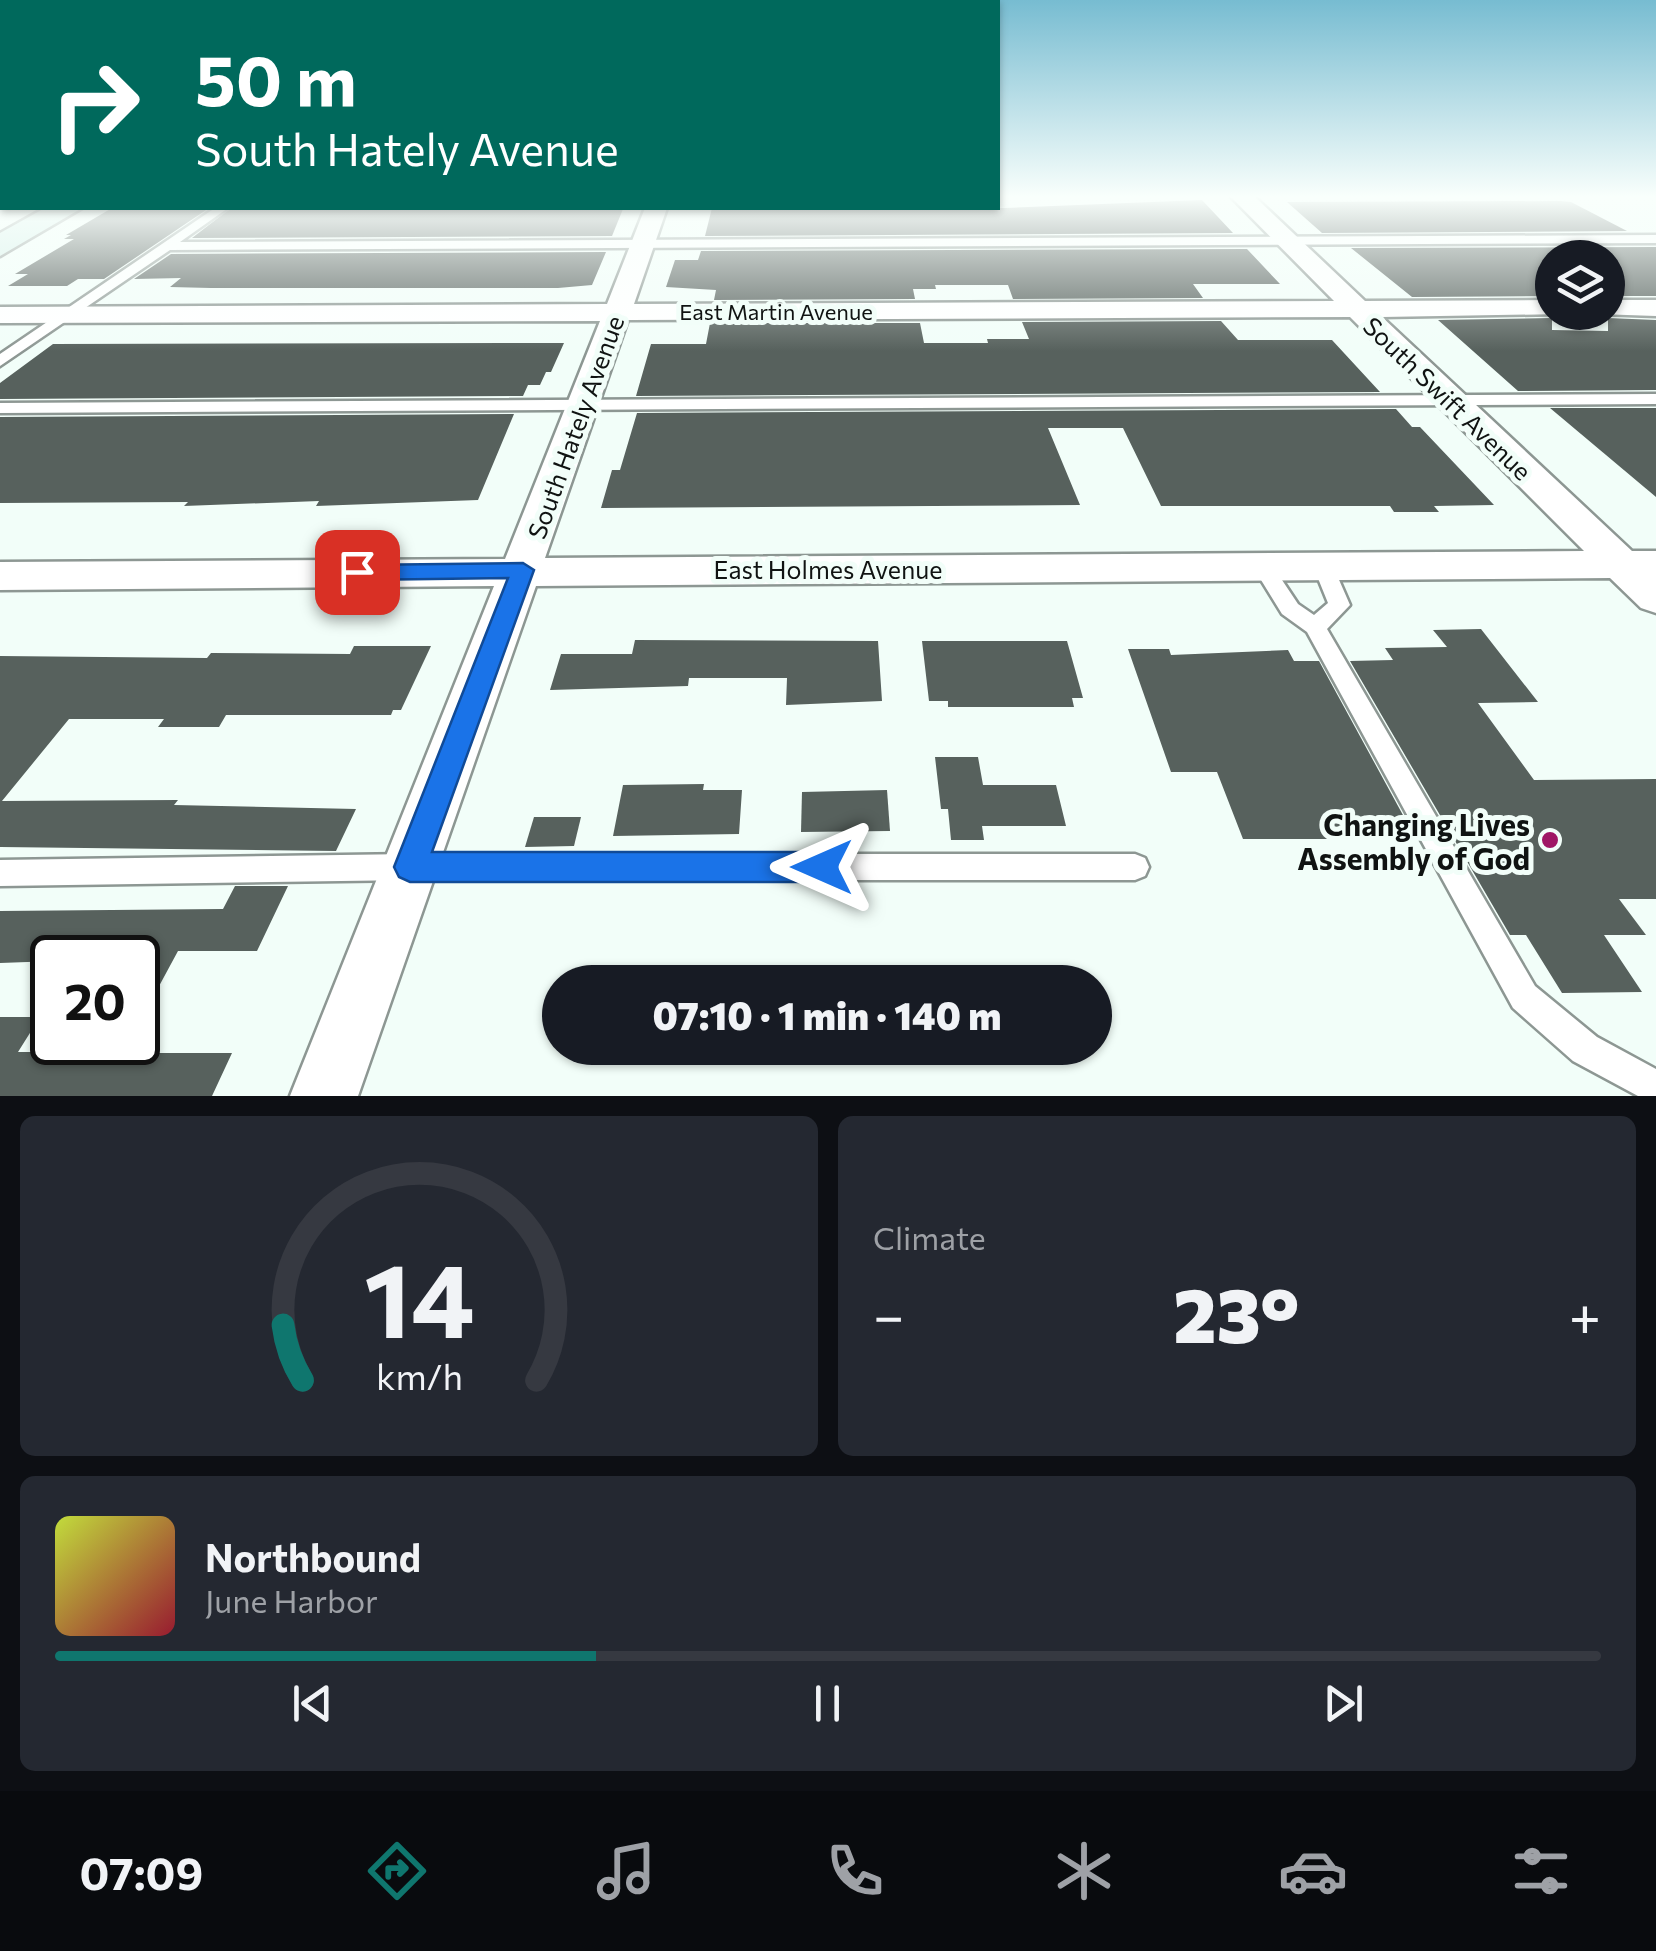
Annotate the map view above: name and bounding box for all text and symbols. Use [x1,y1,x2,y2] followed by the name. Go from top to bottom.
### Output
[195,35,357,120] text: 50 m
[30,40,160,170] icon: right
[195,120,619,175] text: South Hately Avenue
[1535,240,1625,330] map controls
[1535,240,1625,330] button: layers
[679,298,873,325] street label: East Martin Avenue
[1358,310,1538,486] street label: South Swift Avenue
[521,311,629,543] street label: South Hately Avenue
[315,530,400,615] pin
[330,545,385,600] icon: arrive
[714,554,942,584] street label: East Holmes Avenue
[1297,805,1530,876] place label: Changing Lives Assembly of God
[770,815,874,919] position arrow
[1539,829,1561,851] marker: Changing Lives Assembly of God
[30,935,160,1065] speed limit sign: 20
[652,991,1002,1038] text: 07:10 · 1 min · 140 m
[873,1217,986,1257] text: Climate
[364,1232,474,1359] text: 14
[1173,1267,1300,1358] text: 23°
[873,1280,904,1347] text: −
[1569,1280,1601,1347] text: +
[376,1354,462,1397] text: km/h
[205,1533,421,1580] text: Northbound
[205,1580,378,1620] text: June Harbor
[285,1676,340,1731] icon: previous
[800,1676,855,1731] icon: pause
[1316,1676,1371,1731] icon: next
[362,1836,432,1906] icon: directions
[591,1836,661,1906] icon: music
[820,1836,890,1906] icon: phone
[1049,1836,1119,1906] icon: climate
[1278,1836,1348,1906] icon: car
[1506,1836,1576,1906] icon: filters
[79,1844,203,1899] text: 07:09

